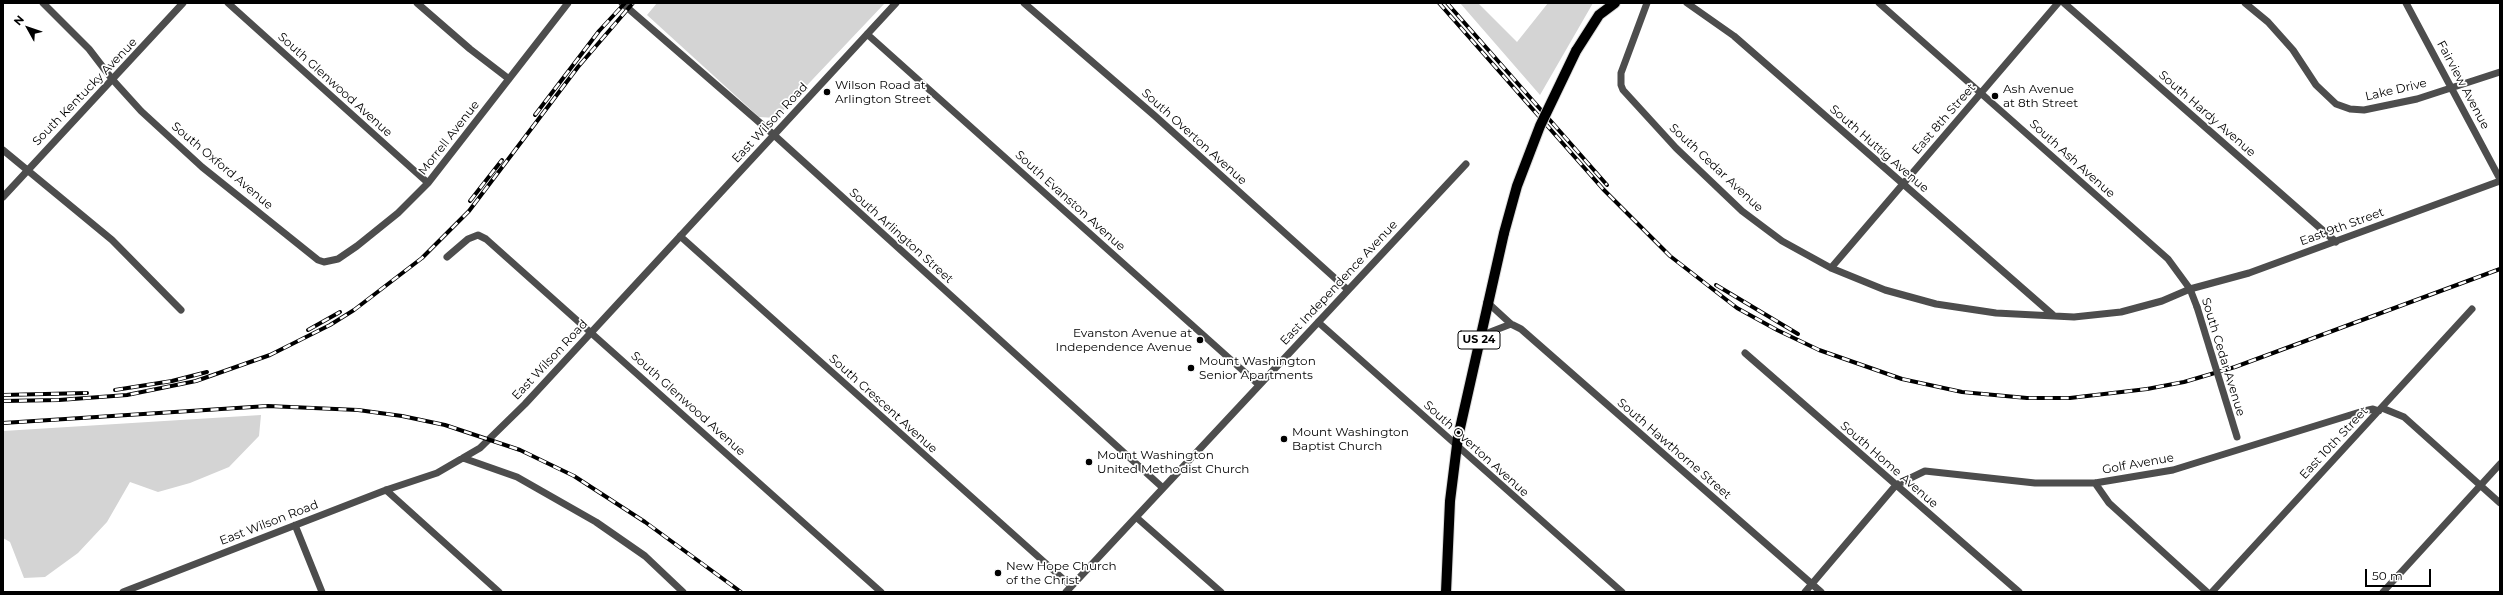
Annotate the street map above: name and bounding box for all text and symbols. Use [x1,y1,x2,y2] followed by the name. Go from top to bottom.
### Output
[8,8,48,48] north arrow
[11,12,27,28] text: N
[275,30,395,140] street label: South Glenwood Avenue
[30,35,140,149] street label: South Kentucky Avenue
[2434,38,2492,132] street label: Fairview Avenue
[2156,68,2258,160] street label: South Hardy Avenue
[2364,76,2428,104] street label: Lake Drive
[835,78,931,106] place label: Wilson Road at Arlington Street
[729,80,811,166] street label: East Wilson Road
[1909,81,1979,157] street label: East 8th Street
[2003,82,2078,110] place label: Ash Avenue at 8th Street
[1138,86,1250,188] street label: South Overton Avenue
[822,87,832,97] marker: Wilson Road at Arlington Street
[1990,91,2000,101] marker: Ash Avenue at 8th Street
[415,98,483,178] street label: Morrell Avenue
[1827,102,1931,196] street label: South Huttig Avenue
[2026,117,2118,201] street label: South Ash Avenue
[168,119,276,213] street label: South Oxford Avenue
[1666,121,1766,215] street label: South Cedar Avenue
[1012,148,1128,254] street label: South Evanston Avenue
[846,186,956,286] street label: South Arlington Street
[2298,205,2386,249] street label: East 9th Street
[1277,218,1401,348] street label: East Independence Avenue
[2198,296,2248,418] street label: South Cedar Avenue
[509,317,591,403] street label: East Wilson Road
[1056,326,1192,354] place label: Evanston Avenue at Independence Avenue
[1458,331,1500,349] road number: US 24
[1195,335,1205,345] marker: Evanston Avenue at Independence Avenue
[628,349,748,459] street label: South Glenwood Avenue
[826,352,940,456] street label: South Crescent Avenue
[1199,354,1316,382] place label: Mount Washington Senior Apartments
[1186,363,1196,373] marker: Mount Washington Senior Apartments
[1614,396,1734,502] street label: South Hawthorne Street
[1420,398,1532,500] street label: South Overton Avenue
[2297,404,2371,482] street label: East 10th Street
[1837,419,1941,511] street label: South Home Avenue
[1292,425,1409,453] place label: Mount Washington Baptist Church
[1279,434,1289,444] marker: Mount Washington Baptist Church
[1097,448,1249,476] place label: Mount Washington United Methodist Church
[2101,451,2175,477] street label: Golf Avenue
[1084,457,1094,467] marker: Mount Washington United Methodist Church
[218,498,320,548] street label: East Wilson Road
[1006,559,1117,587] place label: New Hope Church of the Christ
[2367,561,2433,587] scale bar
[993,568,1003,578] marker: New Hope Church of the Christ
[2372,568,2403,583] text: 50 m

